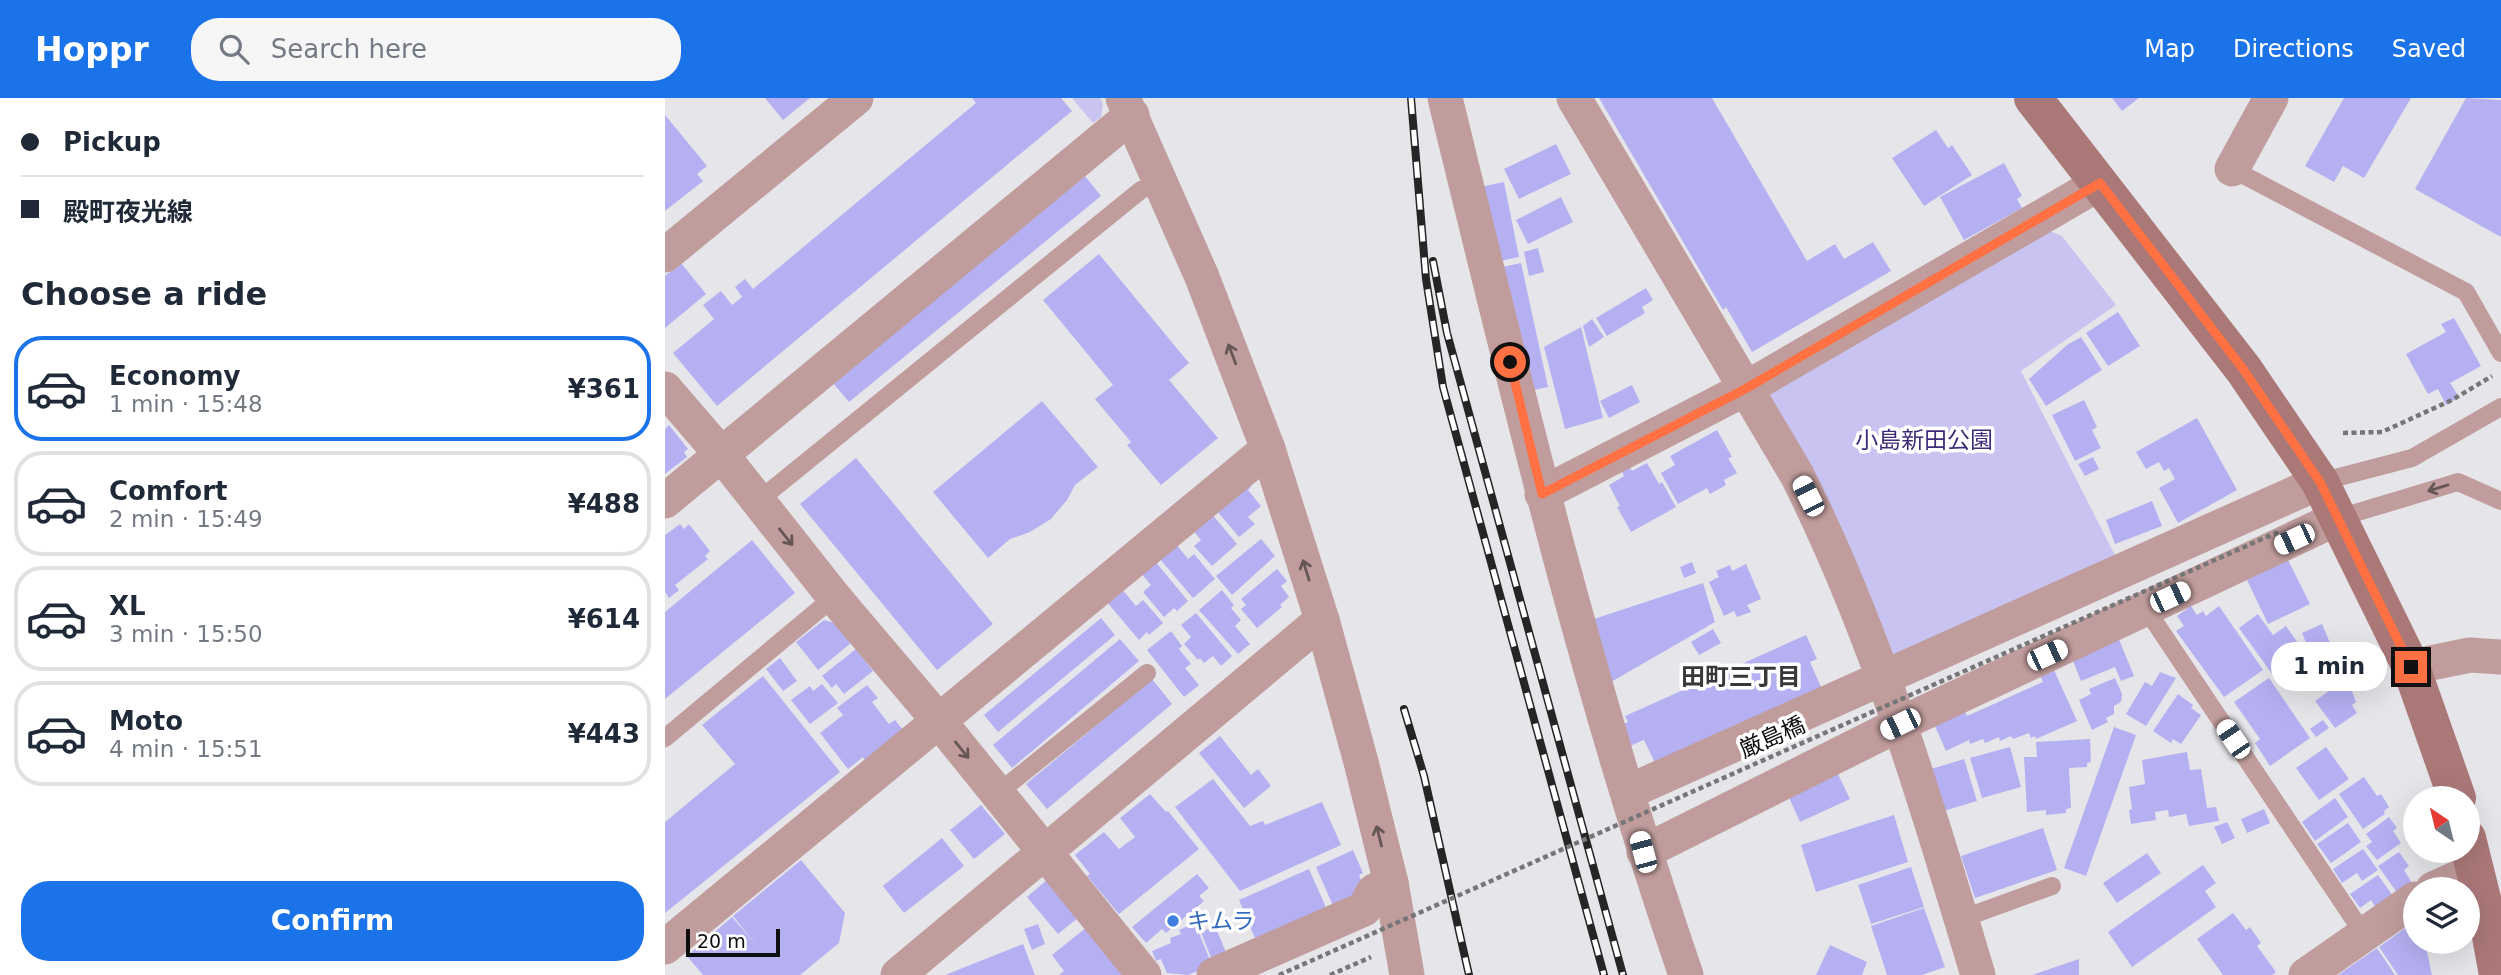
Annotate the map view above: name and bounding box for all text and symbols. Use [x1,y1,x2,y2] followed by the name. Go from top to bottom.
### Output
[191,18,681,81] search box
[35,30,149,69] text: Hoppr
[215,30,253,68] icon: search
[271,34,427,64] text: Search here
[2144,35,2195,63] text: Map
[2233,35,2354,63] text: Directions
[2392,35,2466,63] text: Saved
[63,127,161,157] text: Pickup
[63,197,193,227] text: 殿町夜光線
[21,275,267,313] text: Choose a ride
[1225,344,1237,366] one-way arrow
[1494,346,1526,378] route start
[25,357,88,420] icon: car
[109,361,240,391] text: Economy
[568,374,640,404] text: ¥361
[109,391,263,417] text: 1 min · 15:48
[1855,427,1993,453] park label: 小島新田公園
[25,472,88,535] icon: car
[1790,473,1827,519] car
[109,476,227,506] text: Comfort
[2427,482,2449,495] one-way arrow
[568,489,640,519] text: ¥488
[109,506,263,532] text: 2 min · 15:49
[2271,521,2318,557] car
[779,527,794,545] one-way arrow
[1298,559,1311,581] one-way arrow
[2147,579,2194,615] car
[25,587,88,650] icon: car
[109,591,146,621] text: XL
[568,604,640,634] text: ¥614
[109,621,263,647] text: 3 min · 15:50
[2024,637,2071,673] car
[2271,642,2387,692] callout: 1 min
[2395,651,2427,683] route end
[2293,653,2365,679] text: 1 min
[1681,663,1801,691] district label: 田町三丁目
[25,702,88,765] icon: car
[1877,705,1924,743] car
[109,706,183,736] text: Moto
[1735,711,1809,763] street label: 厳島橋
[2213,716,2254,762] car
[568,719,640,749] text: ¥443
[109,736,263,762] text: 4 min · 15:51
[955,740,970,758] one-way arrow
[2403,786,2480,863] north arrow
[2403,786,2480,954] map controls
[1372,825,1385,848] one-way arrow
[1628,829,1659,875] car
[2403,877,2480,954] button: layers
[21,881,644,961] button: Confirm
[1187,908,1255,934] place label: キムラ
[1165,913,1181,929] marker: キムラ
[686,926,781,958] scale bar
[697,930,746,952] text: 20 m

